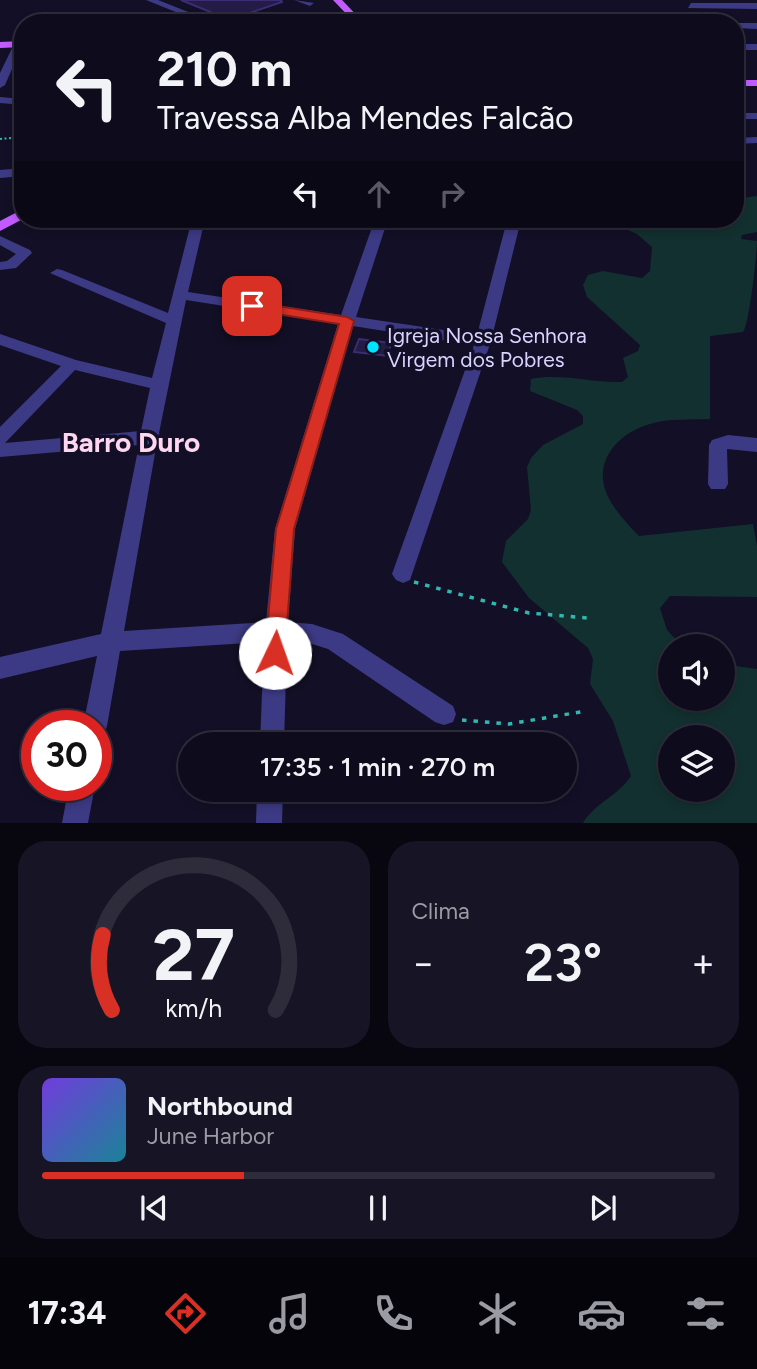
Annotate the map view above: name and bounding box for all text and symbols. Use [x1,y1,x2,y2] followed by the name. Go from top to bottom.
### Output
[157,39,292,98] text: 210 m
[42,42,133,133] icon: left
[157,99,574,137] text: Travessa Alba Mendes Falcão
[287,175,325,213] icon: left
[360,175,398,213] icon: ahead
[433,175,471,213] icon: right
[222,276,282,336] pin
[233,287,271,325] icon: arrive
[387,323,587,372] place label: Igreja Nossa Senhora Virgem dos Pobres
[365,339,381,355] marker: Igreja Nossa Senhora Virgem dos Pobres
[62,425,200,459] district label: Barro Duro
[238,616,312,690] position arrow
[658,634,735,802] map controls
[658,634,735,711] button: sound
[21,710,112,801] speed limit sign: 30
[658,725,735,802] button: layers
[260,751,495,783] text: 17:35 · 1 min · 270 m
[412,897,470,925] text: Clima
[152,912,235,999] text: 27
[524,932,602,994] text: 23°
[412,940,435,986] text: −
[691,940,715,986] text: +
[165,993,222,1023] text: km/h
[147,1090,293,1122] text: Northbound
[147,1122,274,1150] text: June Harbor
[135,1189,173,1227] icon: previous
[359,1189,397,1227] icon: pause
[584,1189,622,1227] icon: next
[161,1289,210,1338] icon: directions
[265,1289,314,1338] icon: music
[369,1289,418,1338] icon: phone
[473,1289,522,1338] icon: climate
[577,1289,626,1338] icon: car
[681,1289,730,1338] icon: filters
[27,1294,106,1332] text: 17:34

